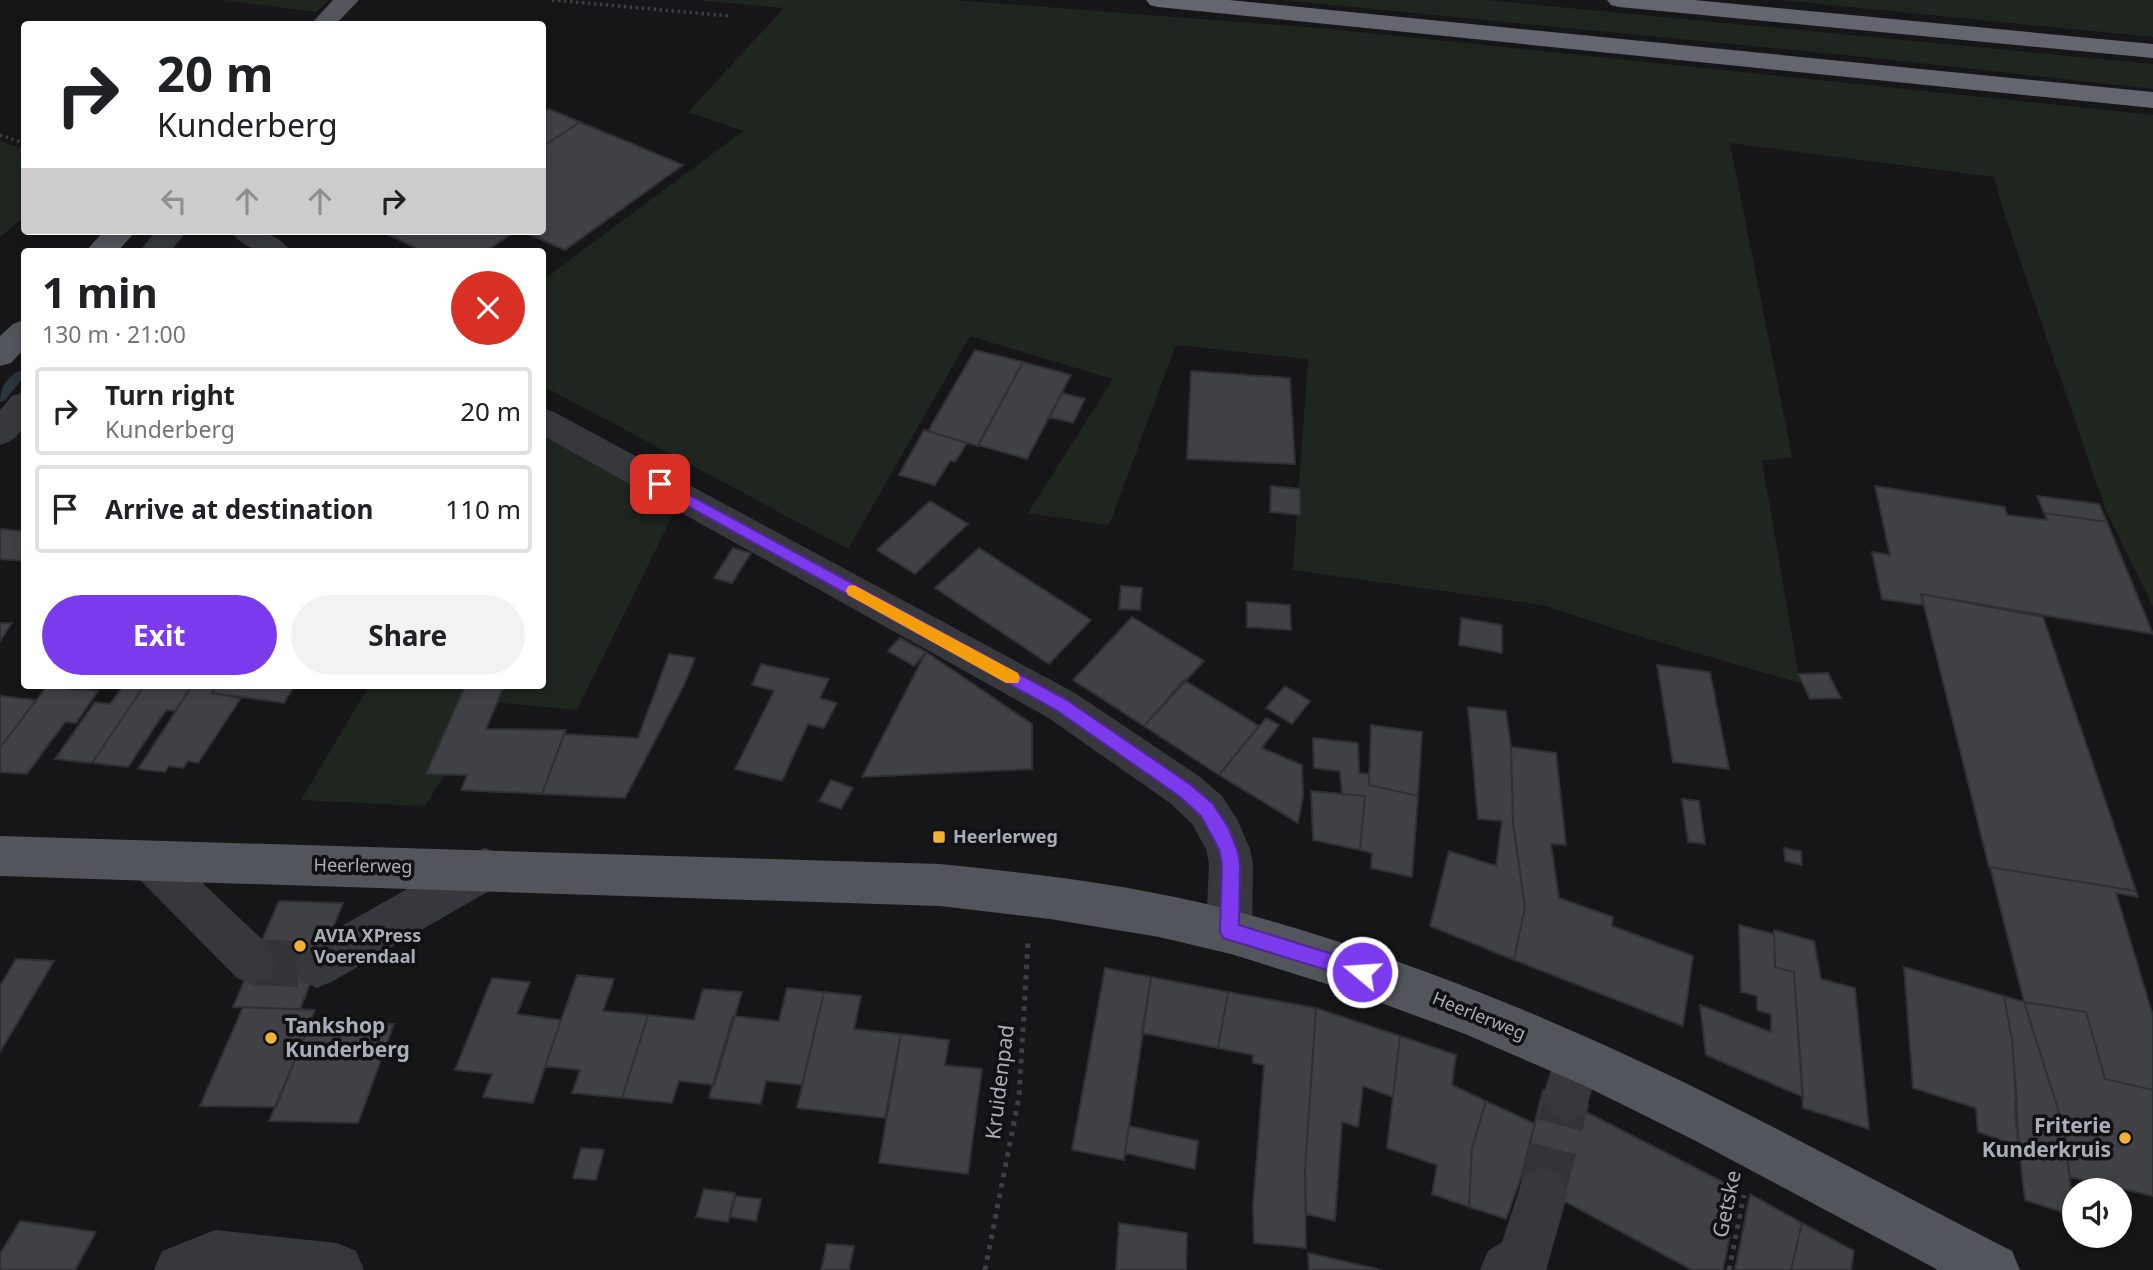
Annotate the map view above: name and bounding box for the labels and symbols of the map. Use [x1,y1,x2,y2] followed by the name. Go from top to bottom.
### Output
[630,454,690,514] pin
[953,824,1058,848] place label: Heerlerweg
[931,829,947,845] marker: Heerlerweg
[313,852,413,878] street label: Heerlerweg
[314,923,421,968] place label: AVIA XPress Voerendaal
[1325,935,1399,1009] position arrow
[292,938,308,954] marker: AVIA XPress Voerendaal
[1429,985,1530,1045] street label: Heerlerweg
[285,1011,410,1063] place label: Tankshop Kunderberg
[978,1023,1020,1141] street label: Kruidenpad
[263,1030,279,1046] marker: Tankshop Kunderberg
[1982,1111,2111,1163] place label: Friterie Kunderkruis
[2117,1130,2133,1146] marker: Friterie Kunderkruis
[1705,1168,1747,1240] street label: Getske

